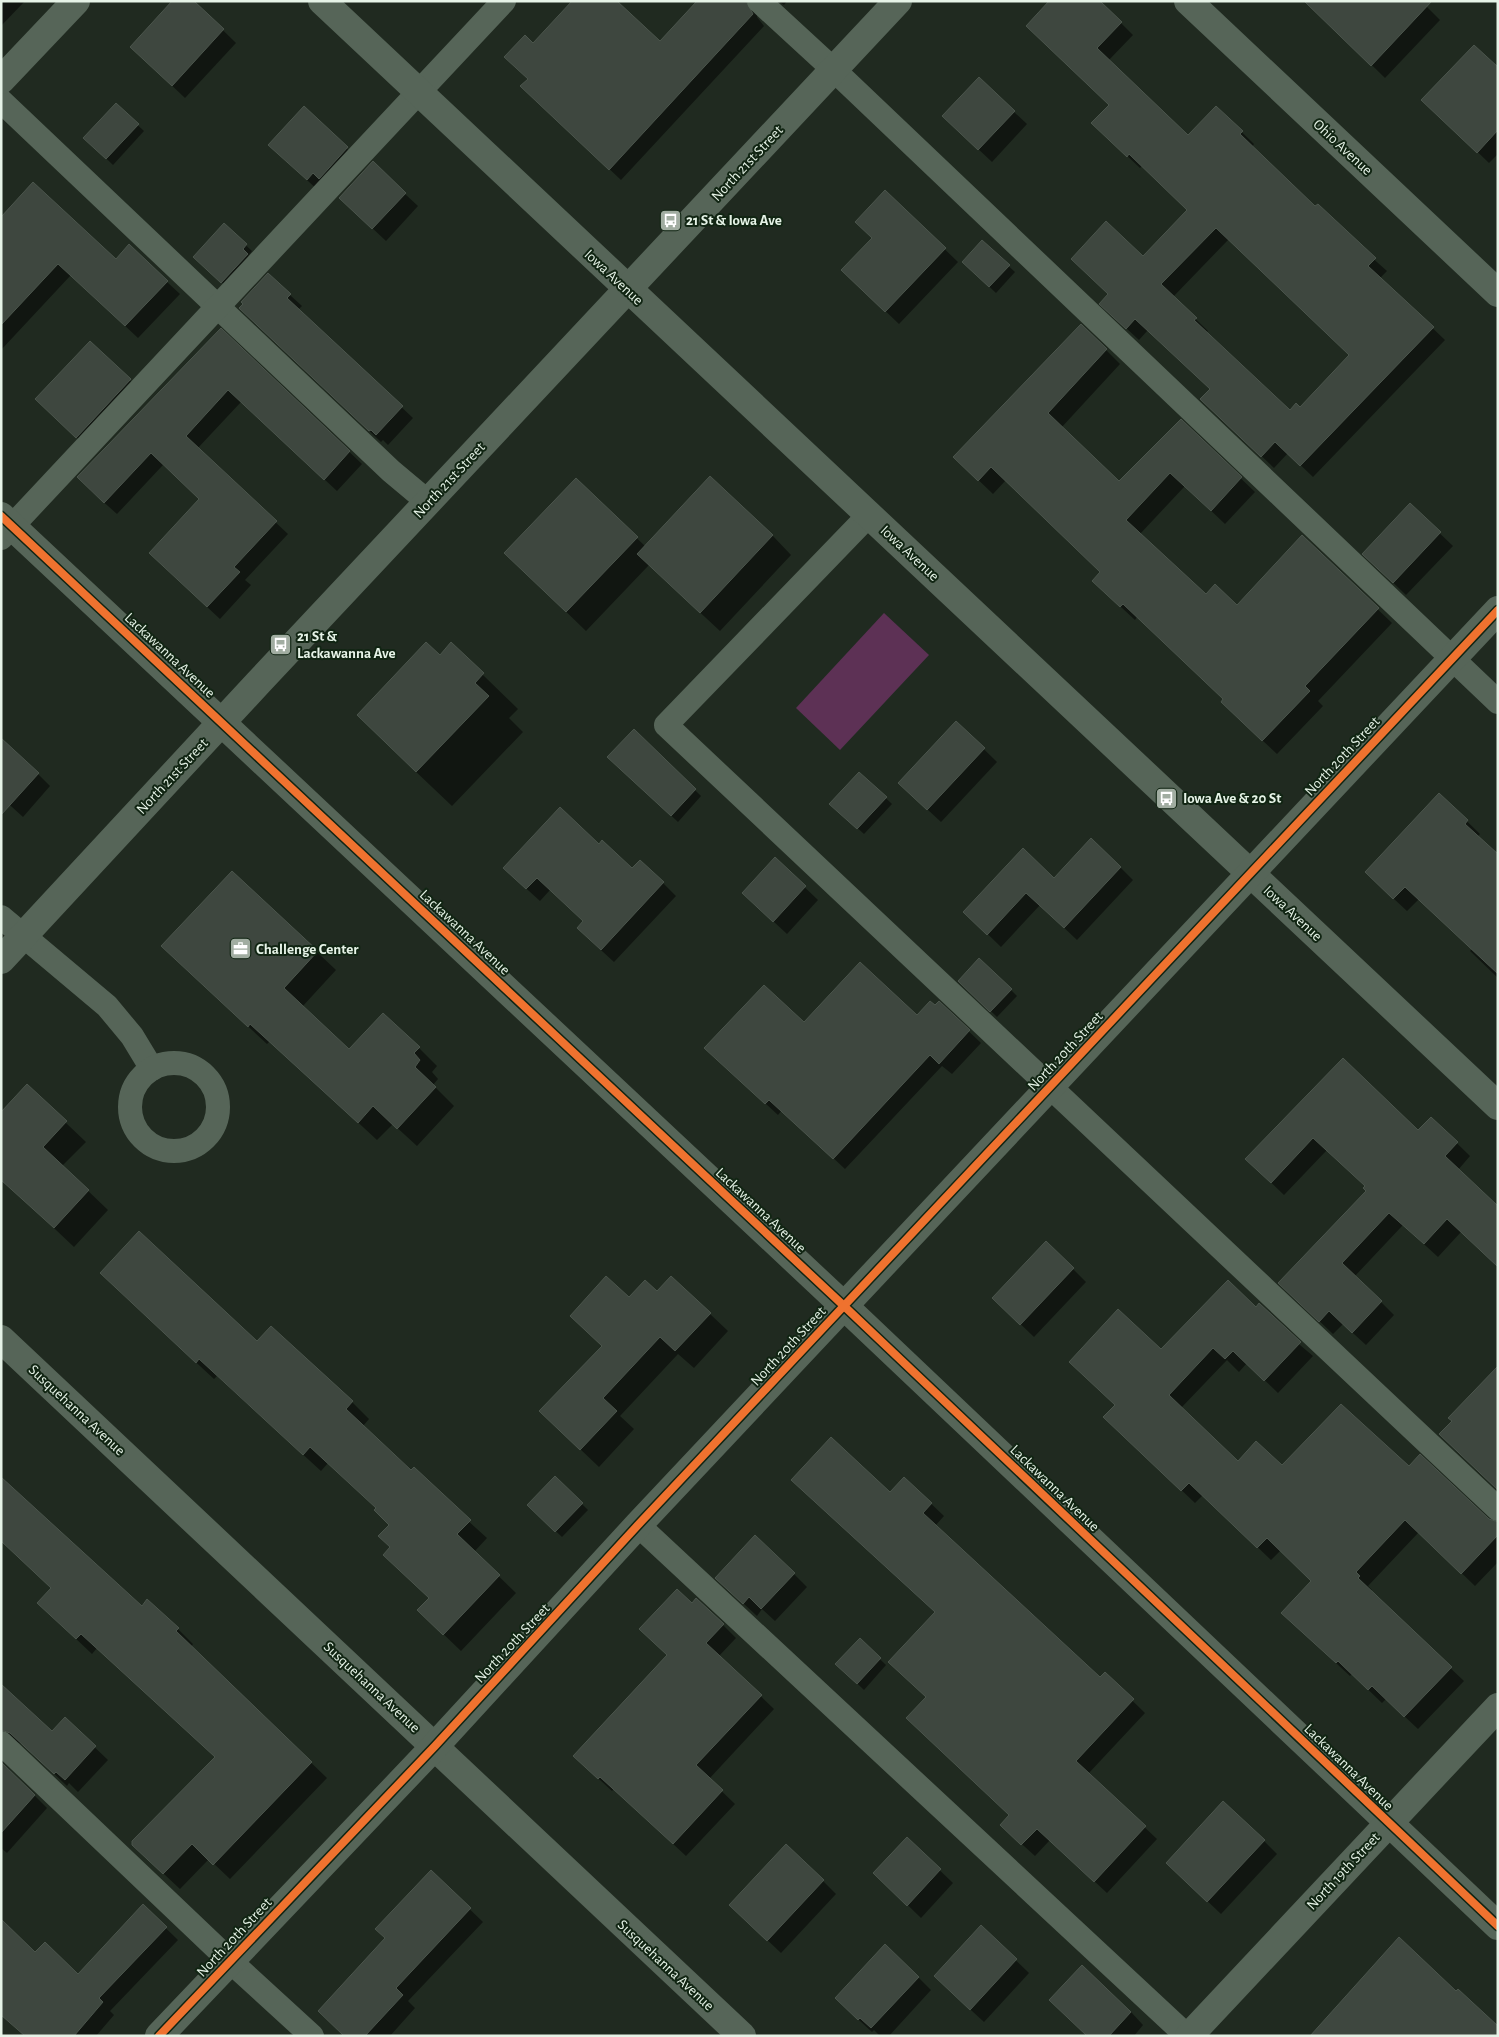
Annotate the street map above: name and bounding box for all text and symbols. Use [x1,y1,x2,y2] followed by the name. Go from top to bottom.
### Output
[1310,116,1375,178] street label: Ohio Avenue
[709,123,786,204] street label: North 21st Street
[658,208,682,232] bus stop icon: 21 St & Iowa Ave
[686,213,782,228] place label: 21 St & Iowa Ave
[582,247,646,308] street label: Iowa Avenue
[411,440,488,521] street label: North 21st Street
[878,523,942,584] street label: Iowa Avenue
[122,610,218,701] street label: Lackawanna Avenue
[297,629,396,661] place label: 21 St & Lackawanna Ave
[269,633,293,657] bus stop icon: 21 St & Lackawanna Ave
[1302,714,1383,799] street label: North 20th Street
[134,736,211,817] street label: North 21st Street
[1155,786,1179,810] bus stop icon: Iowa Ave & 20 St
[1183,791,1281,806] place label: Iowa Ave & 20 St
[1261,883,1325,944] street label: Iowa Avenue
[417,887,513,978] street label: Lackawanna Avenue
[228,937,252,961] office icon: Challenge Center
[256,942,359,957] place label: Challenge Center
[1025,1009,1106,1094] street label: North 20th Street
[713,1165,809,1256] street label: Lackawanna Avenue
[748,1304,829,1389] street label: North 20th Street
[26,1362,128,1459] street label: Susquehanna Avenue
[1007,1442,1102,1535] street label: Lackawanna Avenue
[472,1601,553,1686] street label: North 20th Street
[321,1639,423,1736] street label: Susquehanna Avenue
[1301,1721,1396,1814] street label: Lackawanna Avenue
[1304,1830,1383,1913] street label: North 19th Street
[194,1895,275,1980] street label: North 20th Street
[615,1917,717,2014] street label: Susquehanna Avenue

